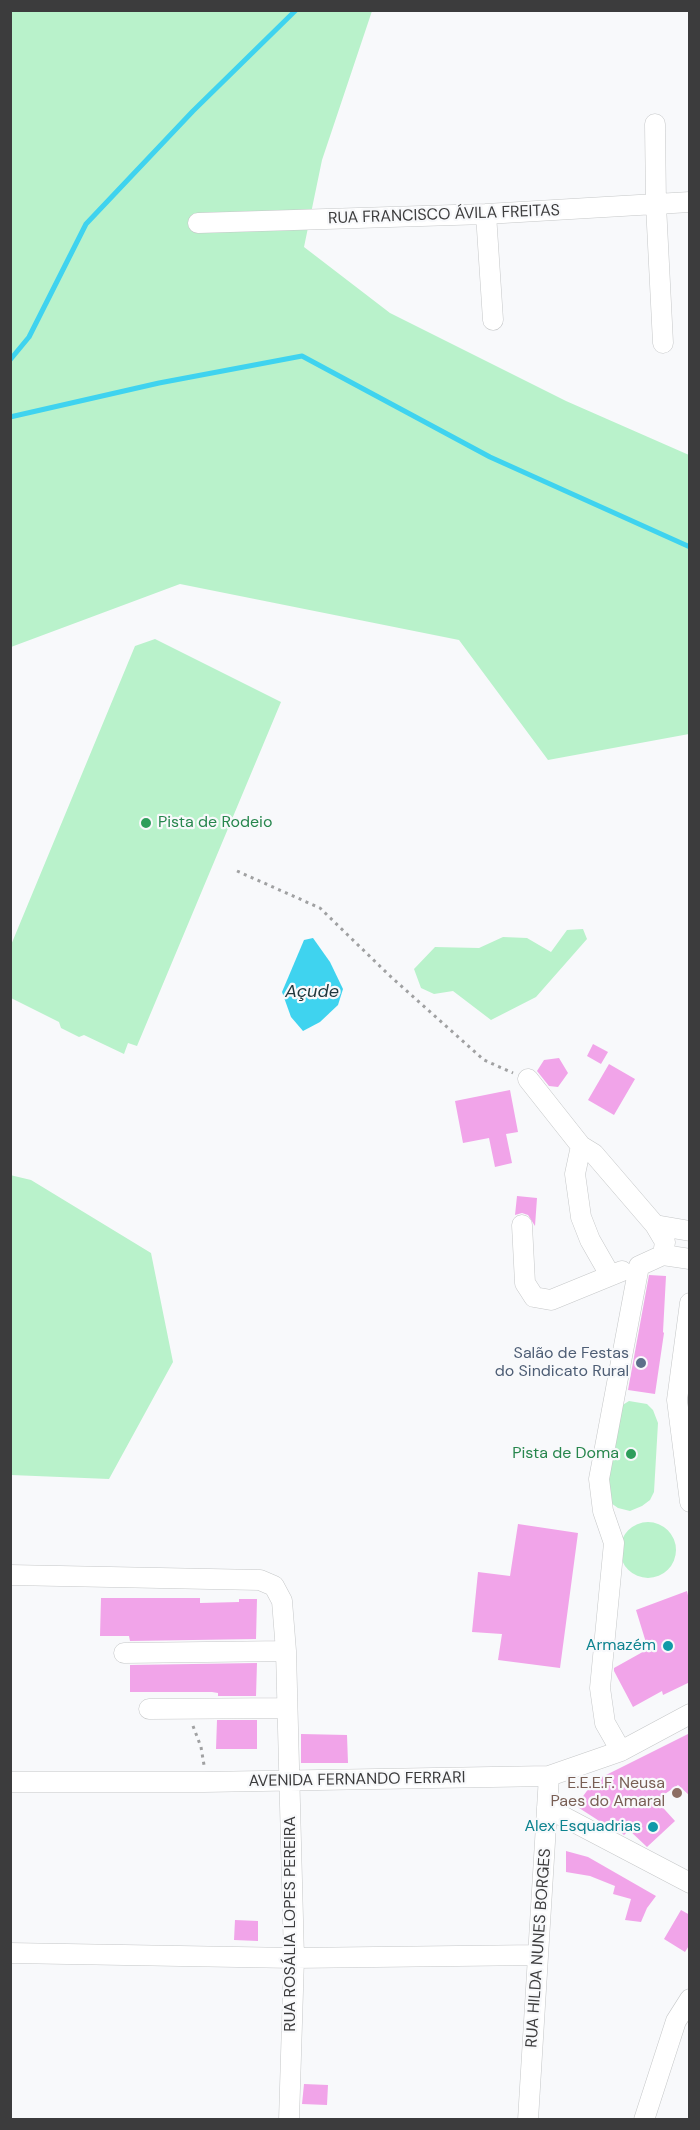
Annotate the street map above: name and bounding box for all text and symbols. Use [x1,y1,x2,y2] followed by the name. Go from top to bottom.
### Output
[328,201,560,229] street label: RUA FRANCISCO ÁVILA FREITAS
[158,813,272,833] place label: Pista de Rodeio
[139,816,153,830] marker: Pista de Rodeio
[285,981,339,1003] water label: Açude
[495,1344,629,1382] place label: Salão de Festas do Sindicato Rural
[634,1356,648,1370] marker: Salão de Festas do Sindicato Rural
[512,1444,619,1464] place label: Pista de Doma
[624,1447,638,1461] marker: Pista de Doma
[586,1636,656,1656] place label: Armazém
[661,1639,675,1653] marker: Armazém
[249,1769,465,1791] street label: AVENIDA FERNANDO FERRARI
[550,1774,665,1812] place label: E.E.E.F. Neusa Paes do Amaral
[670,1786,684,1800] marker: E.E.E.F. Neusa Paes do Amaral
[281,1816,301,2032] street label: RUA ROSÁLIA LOPES PEREIRA
[524,1817,641,1837] place label: Alex Esquadrias
[646,1820,660,1834] marker: Alex Esquadrias
[522,1848,556,2048] street label: RUA HILDA NUNES BORGES

